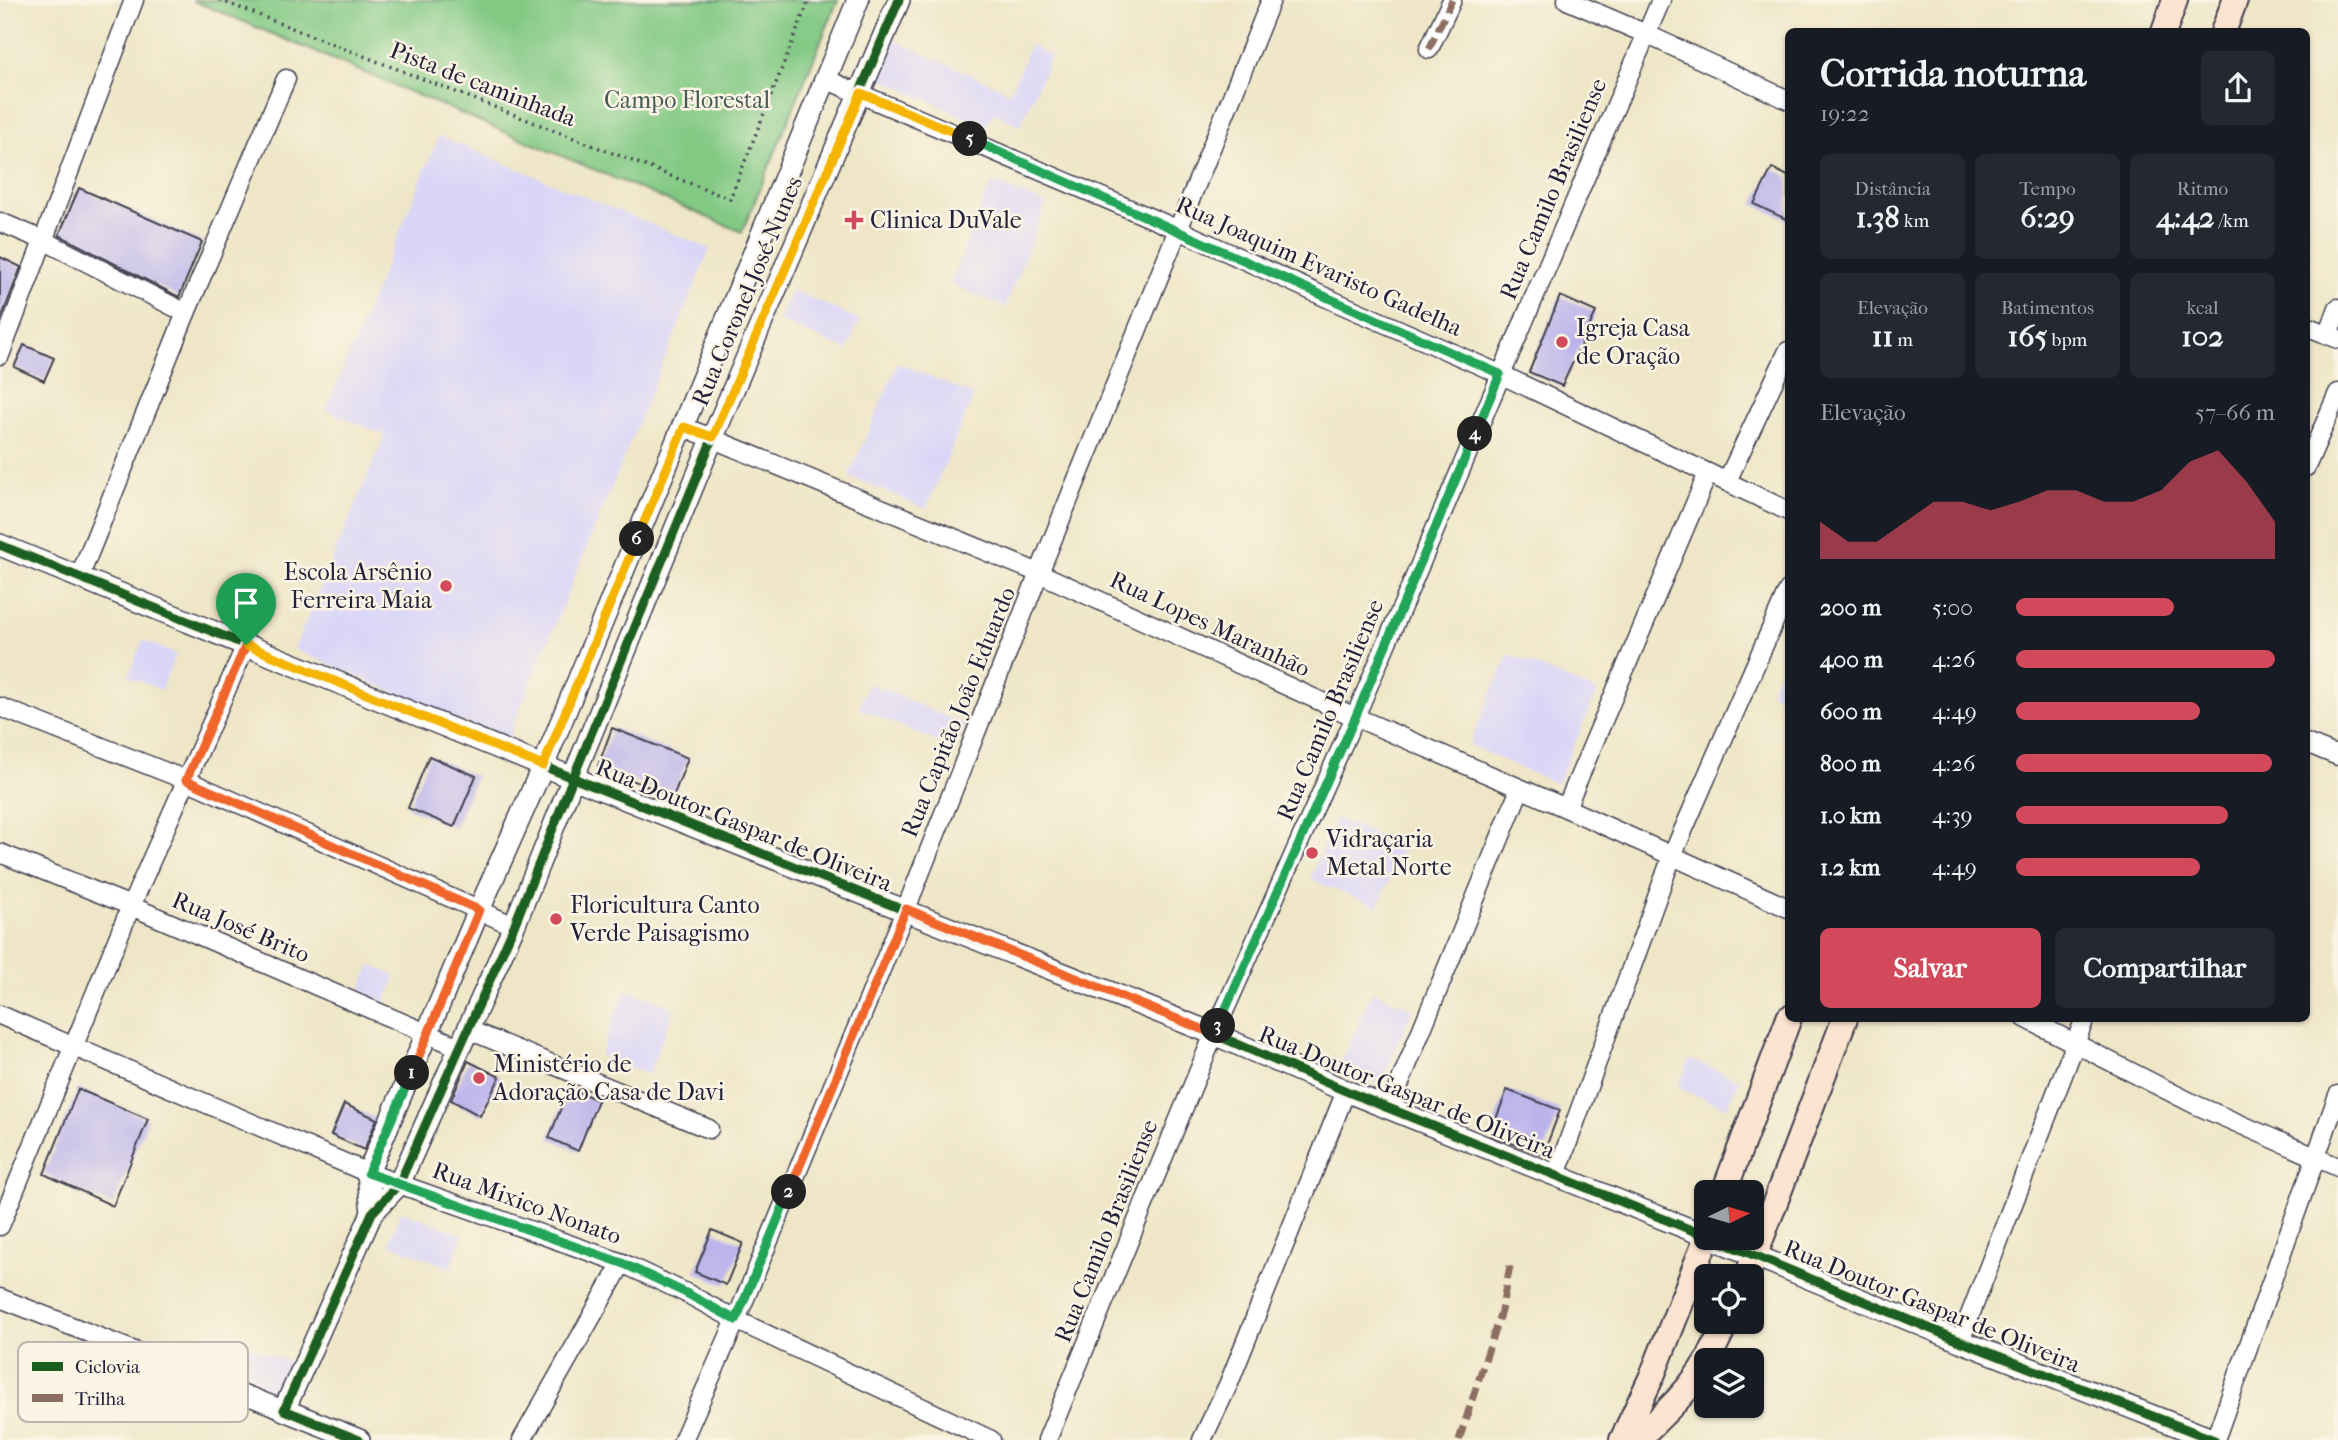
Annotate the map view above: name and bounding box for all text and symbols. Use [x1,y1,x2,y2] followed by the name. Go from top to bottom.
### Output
[386,36,581,133] street label: Pista de caminhada
[1820,51,2086,96] text: Corrida noturna
[2201,51,2275,125] button: share
[1494,74,1612,304] street label: Rua Camilo Brasiliense
[604,86,770,114] park label: Campo Florestal
[1820,100,1870,127] text: 19:22
[953,122,988,156] pin: 5
[965,127,974,149] text: 5
[686,172,808,410] street label: Rua Coronel José Nunes
[1854,178,1931,200] text: Distância
[2019,178,2076,200] text: Tempo
[2177,178,2228,200] text: Ritmo
[1172,190,1467,342] street label: Rua Joaquim Evaristo Gadelha
[1856,200,1900,235] text: 1.38
[2020,200,2075,235] text: 6:29
[2156,200,2214,235] text: 4:42
[870,206,1022,234] place label: Clinica DuVale
[844,210,864,230] marker: Clinica DuVale
[1900,210,1929,232] text: km
[2214,210,2249,232] text: /km
[1857,297,1928,319] text: Elevação
[2001,297,2094,319] text: Batimentos
[2187,297,2218,319] text: kcal
[1576,314,1691,371] place label: Igreja Casa de Oração
[1872,319,1893,354] text: 11
[2008,319,2047,354] text: 165
[2181,319,2224,354] text: 102
[1893,329,1913,351] text: m
[2047,329,2087,351] text: bpm
[1554,334,1570,350] marker: Igreja Casa de Oração
[1820,399,1906,426] text: Elevação
[2195,399,2275,426] text: 57–66 m
[1458,416,1492,452] pin: 4
[1469,422,1480,444] text: 4
[620,522,654,556] pin: 6
[631,527,642,549] text: 6
[284,558,433,614] place label: Escola Arsênio Ferreira Maia
[1105,565,1315,683] street label: Rua Lopes Maranhão
[216,573,276,645] pin
[438,578,454,594] marker: Escola Arsênio Ferreira Maia
[895,583,1021,841] street label: Rua Capitão João Eduardo
[227,584,265,622] icon: arrive
[1820,594,1881,621] text: 200 m
[1932,594,1973,621] text: 5:00
[1271,595,1389,825] street label: Rua Camilo Brasiliense
[1820,646,1883,673] text: 400 m
[1932,646,1975,673] text: 4:26
[1820,698,1882,725] text: 600 m
[1932,698,1977,725] text: 4:49
[1820,750,1881,777] text: 800 m
[1932,750,1975,777] text: 4:26
[592,753,897,898] street label: Rua Doutor Gaspar de Oliveira
[1820,802,1881,829] text: 1.0 km
[1932,802,1973,829] text: 4:39
[1325,825,1452,881] place label: Vidraçaria Metal Norte
[1304,845,1320,861] marker: Vidraçaria Metal Norte
[1820,854,1880,881] text: 1.2 km
[1932,854,1977,881] text: 4:49
[168,885,314,969] street label: Rua José Brito
[569,891,760,947] place label: Floricultura Canto Verde Paisagismo
[548,911,564,927] marker: Floricultura Canto Verde Paisagismo
[1820,928,2041,1008] button: Salvar
[2055,928,2275,1008] button: Compartilhar
[1200,1009,1236,1044] pin: 3
[1214,1014,1221,1036] text: 3
[1255,1020,1560,1165] street label: Rua Doutor Gaspar de Oliveira
[492,1050,725,1107] place label: Ministério de Adoração Casa de Davi
[394,1056,430,1090] pin: 1
[408,1061,415,1083] text: 1
[471,1070,487,1086] marker: Ministério de Adoração Casa de Davi
[1048,1115,1164,1347] street label: Rua Camilo Brasiliense
[429,1156,625,1250] street label: Rua Mixico Nonato
[772,1174,806,1210] pin: 2
[784,1180,793,1202] text: 2
[1694,1180,1764,1250] north arrow
[1694,1180,1764,1418] map controls
[1780,1234,2085,1379] street label: Rua Doutor Gaspar de Oliveira
[1694,1264,1764,1334] button: locate
[18,1342,248,1422] legend
[1694,1348,1764,1418] button: layers
[75,1356,140,1378] text: Ciclovia
[75,1388,125,1410] text: Trilha

